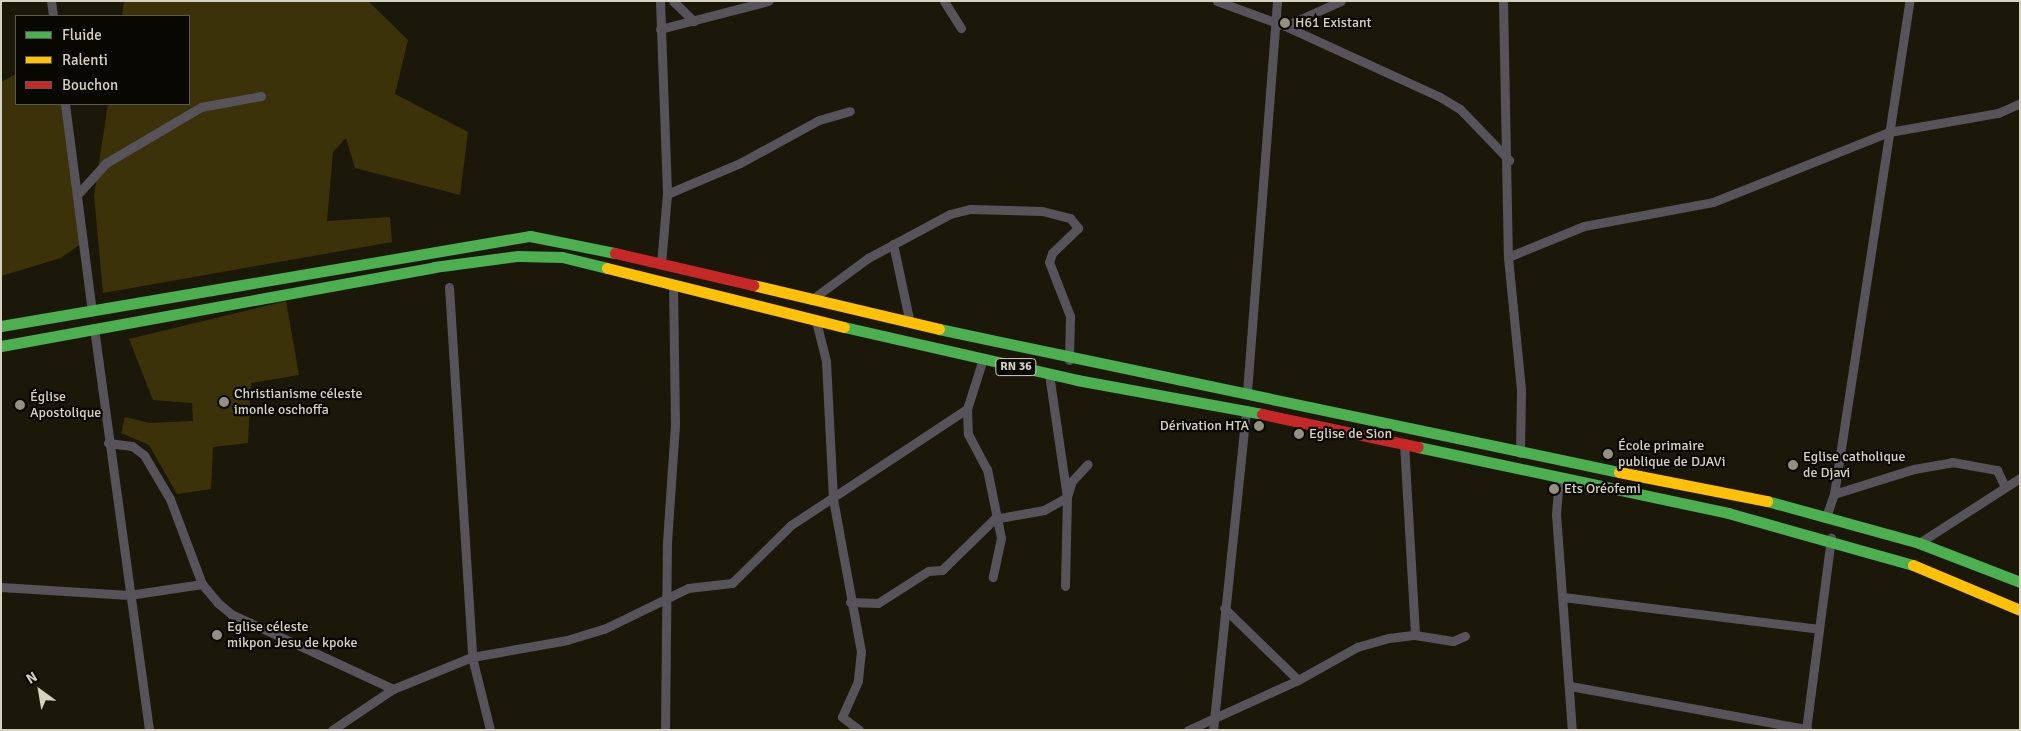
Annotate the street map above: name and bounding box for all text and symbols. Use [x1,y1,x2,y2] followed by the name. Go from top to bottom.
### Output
[15,15,190,105] legend
[1295,15,1372,31] place label: H61 Existant
[1279,17,1291,29] marker: H61 Existant
[62,26,102,44] text: Fluide
[62,51,108,69] text: Ralenti
[62,76,118,94] text: Bouchon
[995,358,1037,377] road number: RN 36
[234,386,362,418] place label: Christianisme céleste imonle oschoffa
[30,389,101,422] place label: Église Apostolique
[218,396,230,408] marker: Christianisme céleste imonle oschoffa
[14,399,26,411] marker: Église Apostolique
[1160,418,1249,434] place label: Dérivation HTA
[1253,420,1265,432] marker: Dérivation HTA
[1309,426,1392,442] place label: Eglise de Sion
[1293,428,1305,440] marker: Eglise de Sion
[1618,438,1725,471] place label: École primaire publique de DJAVi
[1602,448,1614,460] marker: École primaire publique de DJAVi
[1803,449,1905,482] place label: Eglise catholique de Djavi
[1787,459,1799,471] marker: Eglise catholique de Djavi
[1564,481,1641,497] place label: Ets Oréofemi
[1548,483,1560,495] marker: Ets Oréofemi
[227,619,358,652] place label: Eglise céleste mikpon Jesu de kpoke
[211,629,223,641] marker: Eglise céleste mikpon Jesu de kpoke
[15,666,65,716] north arrow
[23,668,40,688] text: N

